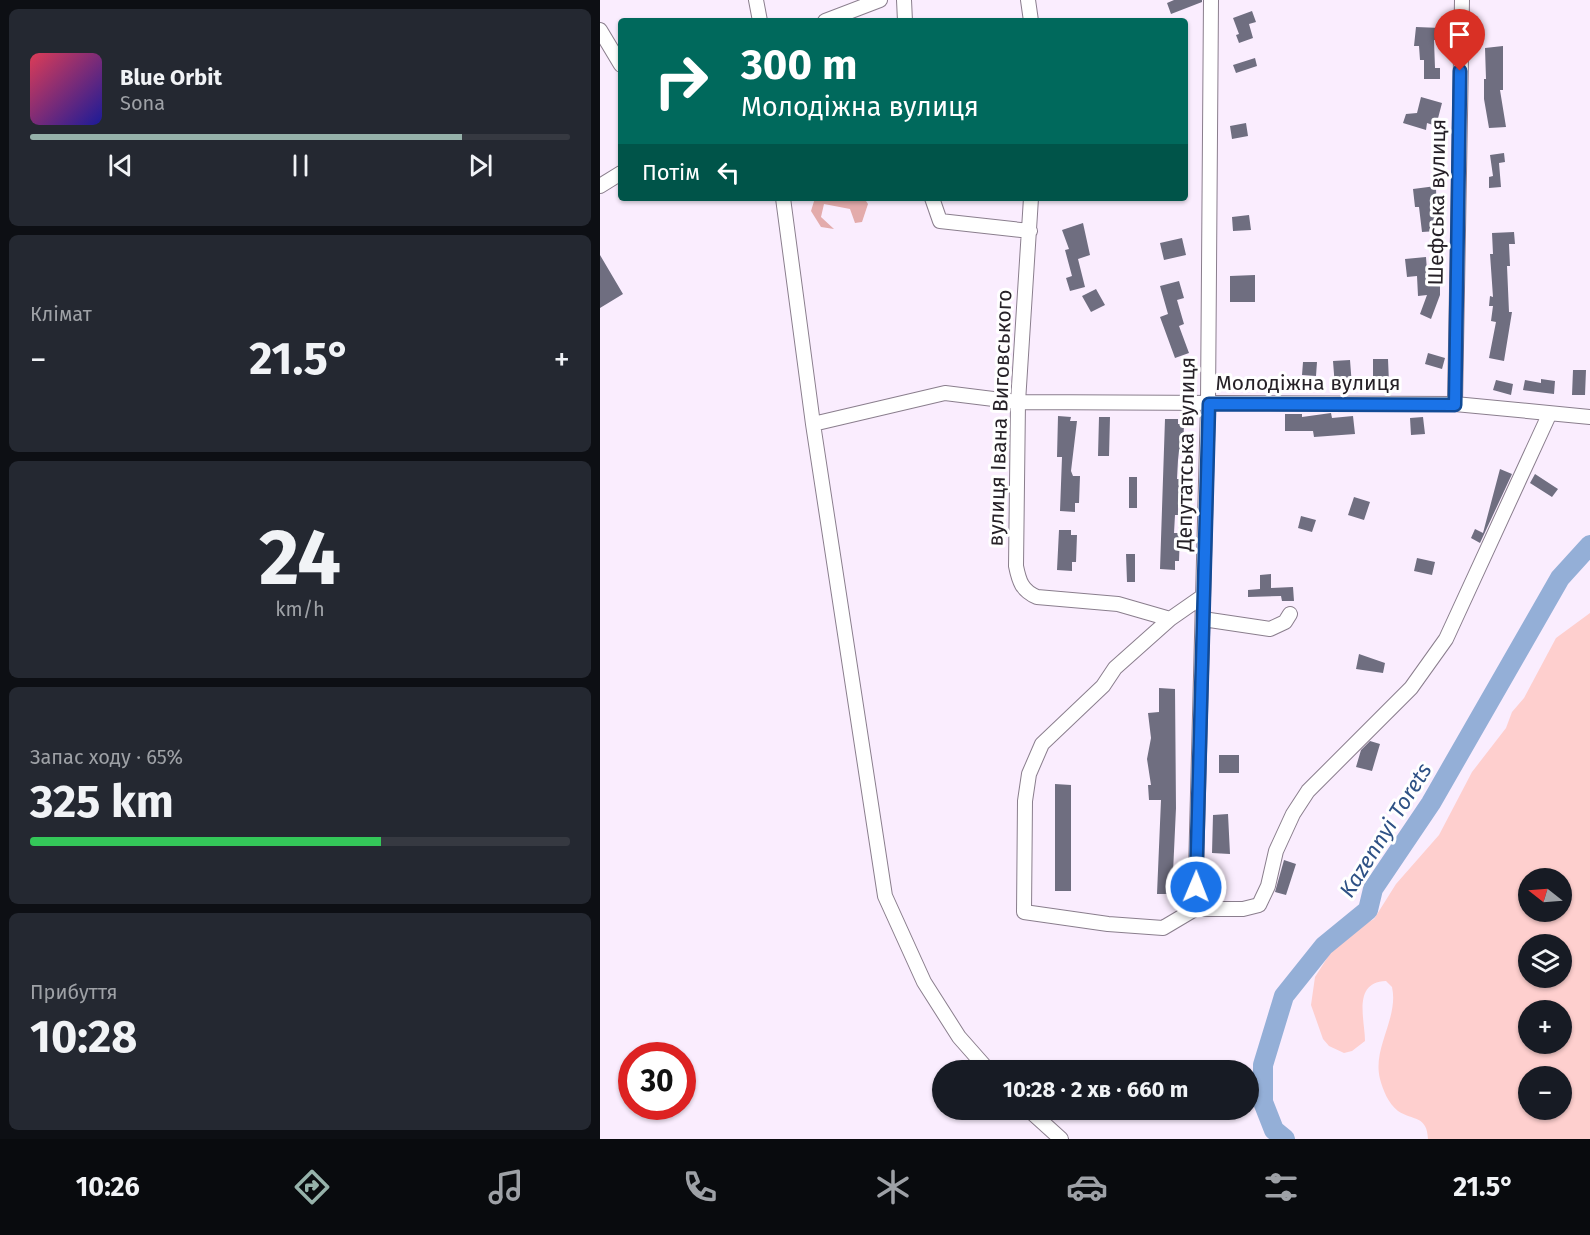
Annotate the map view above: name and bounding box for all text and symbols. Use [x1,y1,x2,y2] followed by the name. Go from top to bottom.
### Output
[1434,9,1485,71] pin
[1443,18,1476,51] icon: arrive
[741,40,857,90] text: 300 m
[642,42,720,120] icon: right
[120,64,222,91] text: Blue Orbit
[120,91,165,115] text: Sona
[741,91,979,123] text: Молодіжна вулиця
[1423,118,1451,286] street label: Шефська вулиця
[104,149,137,182] icon: previous
[284,149,317,182] icon: pause
[464,149,497,182] icon: next
[712,156,745,189] icon: left
[642,159,700,186] text: Потім
[983,289,1017,547] street label: вулиця Івана Виговського
[30,302,92,326] text: Клімат
[249,332,351,386] text: 21.5°
[30,340,47,380] text: −
[554,340,570,380] text: +
[1171,357,1201,552] street label: Депутатська вулиця
[1216,370,1400,396] street label: Молодіжна вулиця
[259,511,341,605] text: 24
[275,597,325,621] text: km/h
[30,745,183,769] text: Запас ходу · 65%
[1333,758,1438,902] water label: Kazennyi Torets
[30,775,174,829] text: 325 km
[1164,855,1228,919] position arrow
[1518,868,1572,922] north arrow
[1518,868,1572,1120] map controls
[1518,934,1572,988] button: layers
[30,980,118,1004] text: Прибуття
[1518,1000,1572,1054] button: +
[30,1010,137,1064] text: 10:28
[618,1042,696,1120] speed limit sign: 30
[1518,1066,1572,1120] button: −
[1003,1076,1188,1103] text: 10:28 · 2 хв · 660 m
[291,1166,333,1208] icon: directions
[485,1166,527,1208] icon: music
[679,1166,721,1208] icon: phone
[872,1166,914,1208] icon: climate
[1066,1166,1108,1208] icon: car
[1260,1166,1302,1208] icon: filters
[76,1171,140,1203] text: 10:26
[1453,1171,1514,1203] text: 21.5°

